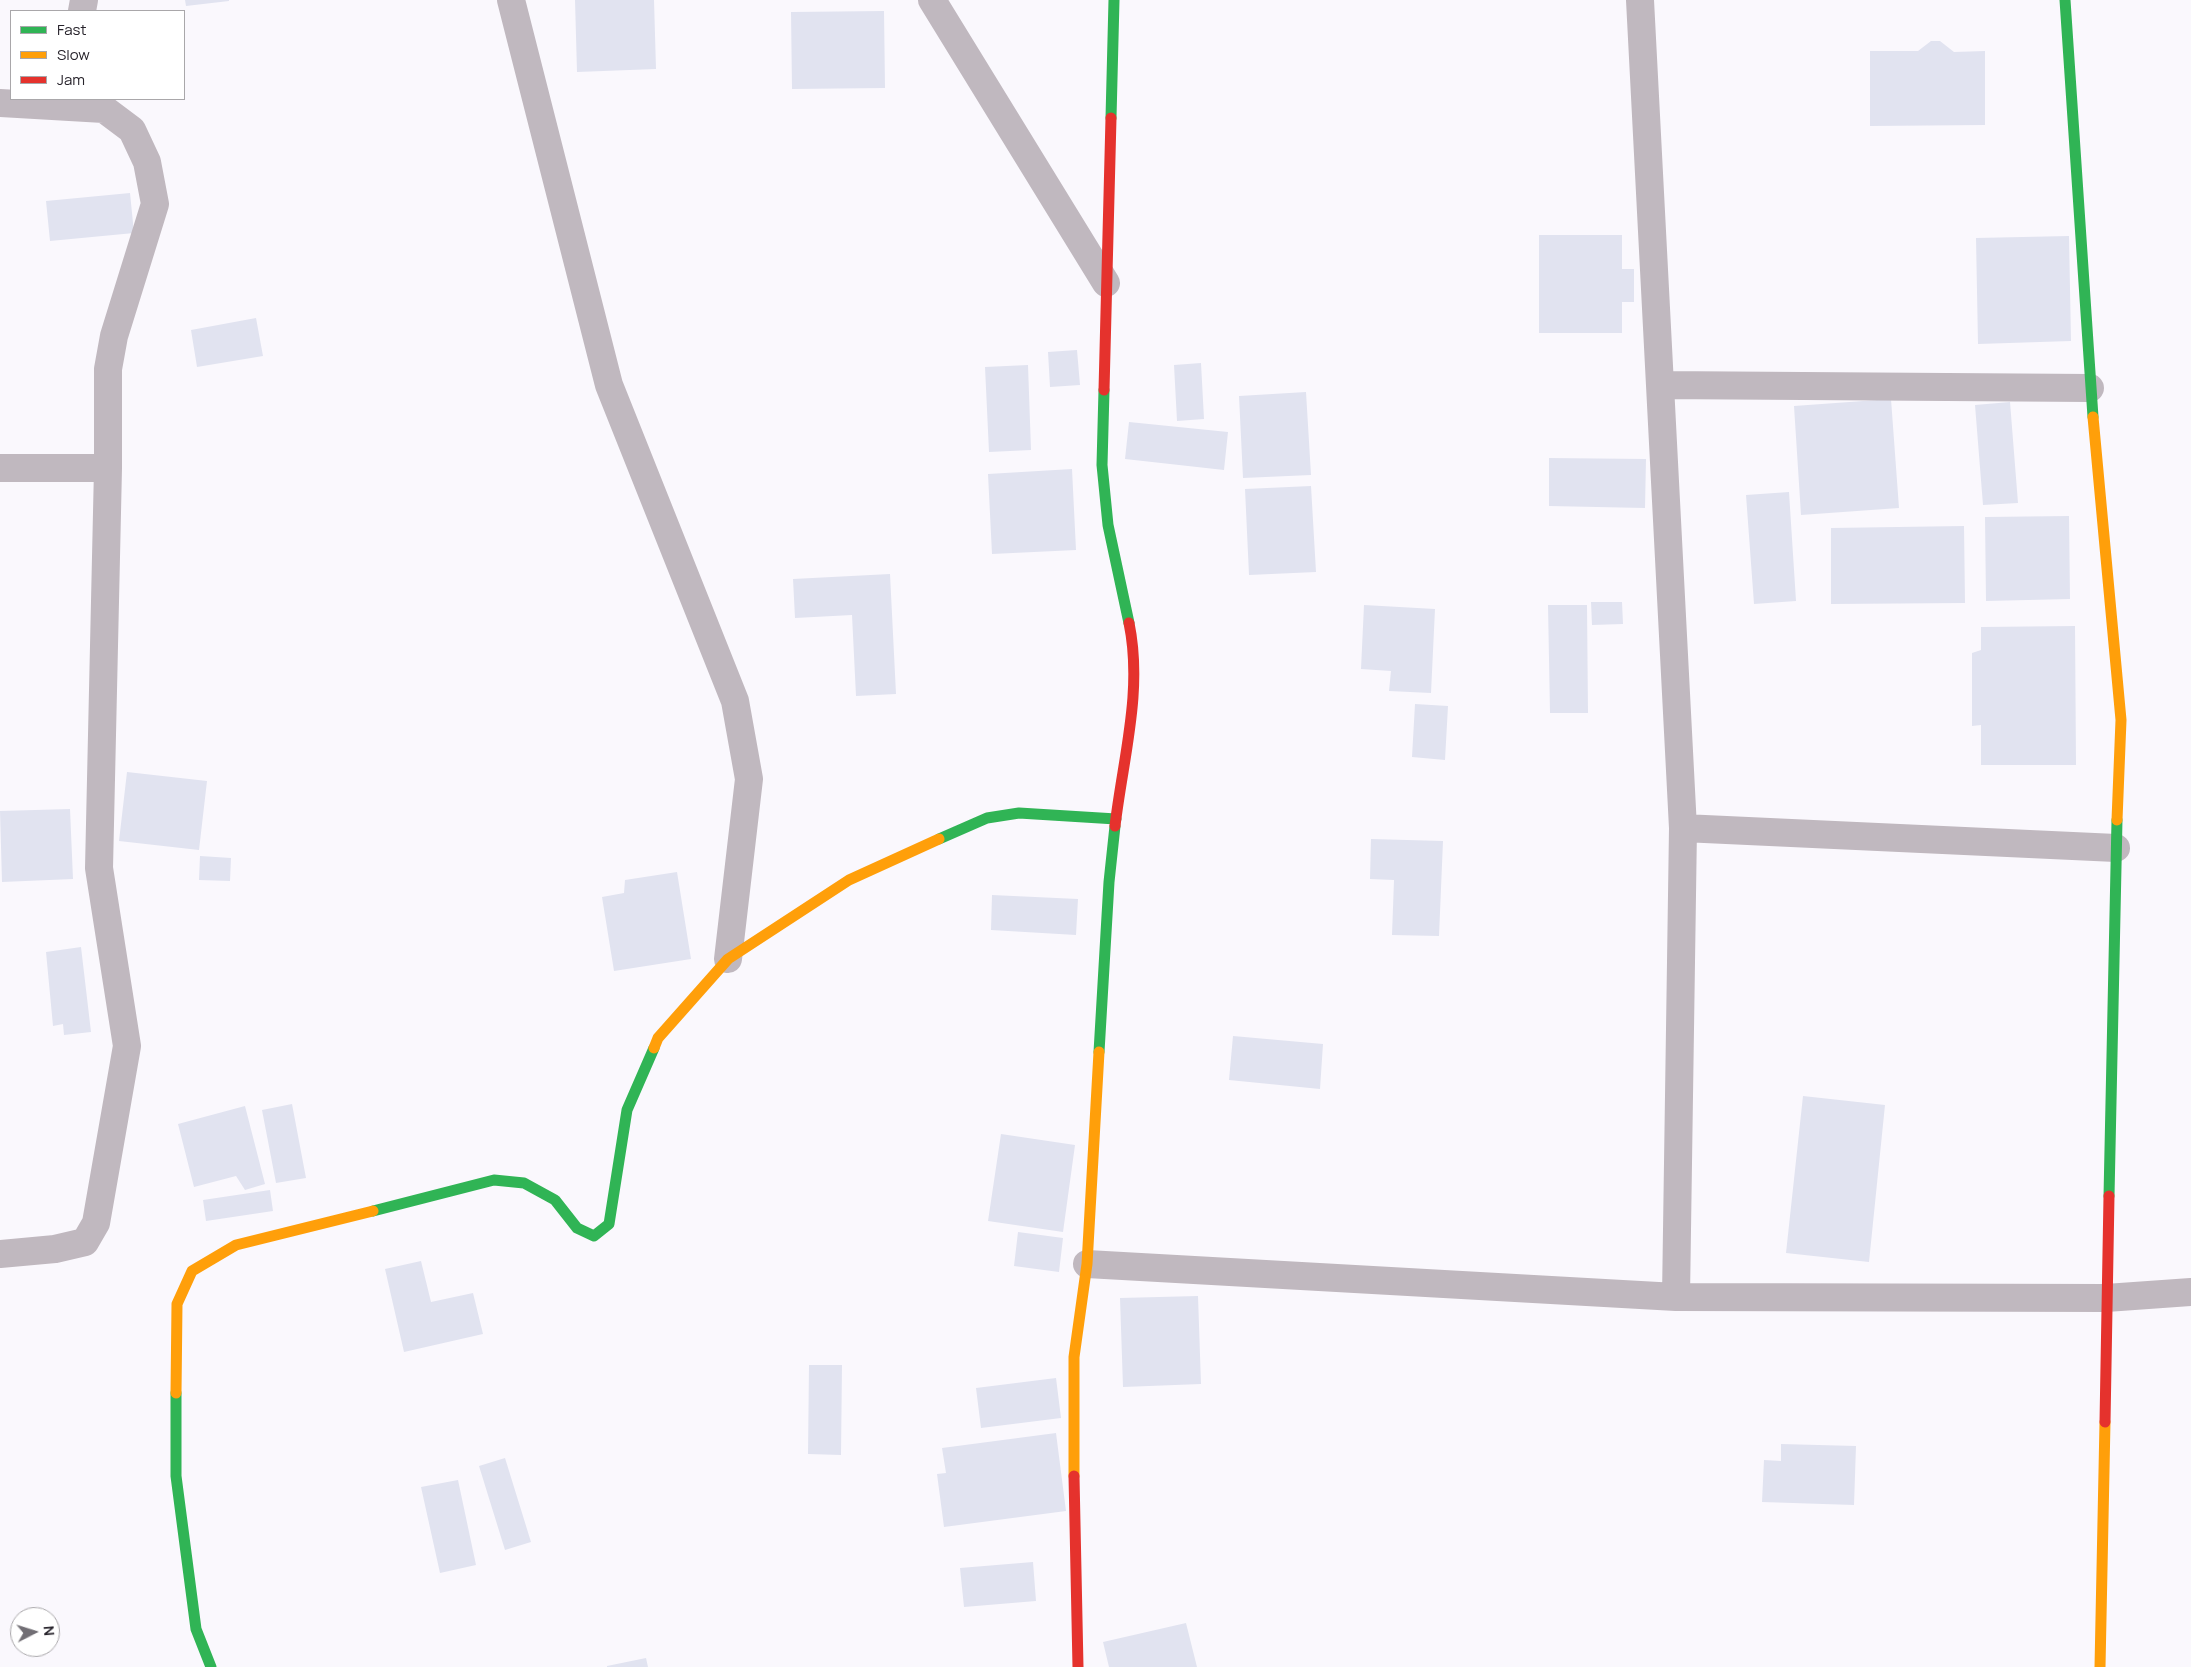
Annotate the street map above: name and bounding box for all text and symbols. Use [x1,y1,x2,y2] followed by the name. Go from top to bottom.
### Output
[10,10,185,100] legend
[57,19,86,40] text: Fast
[57,44,90,65] text: Slow
[57,69,85,90] text: Jam
[10,1607,60,1657] north arrow
[40,1625,59,1637] text: N

